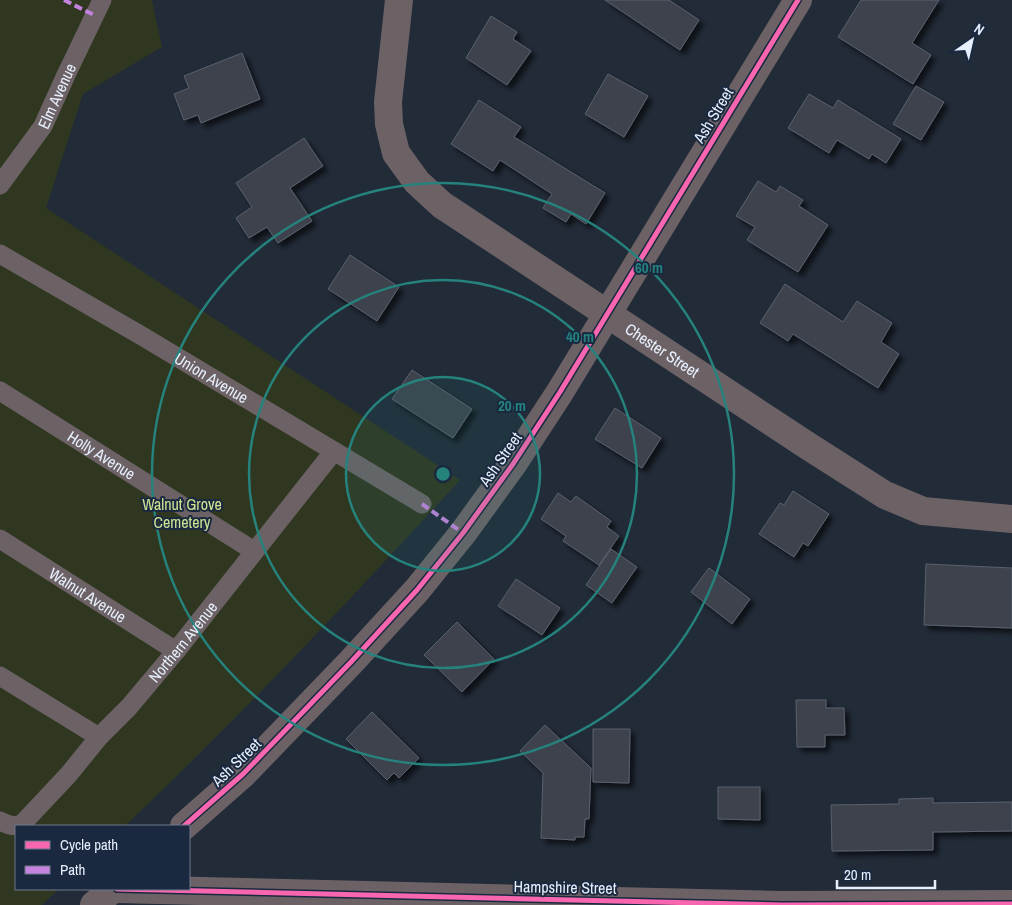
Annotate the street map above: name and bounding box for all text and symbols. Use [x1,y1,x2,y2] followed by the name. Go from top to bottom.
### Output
[947,15,997,65] north arrow
[971,19,988,39] text: N
[32,59,81,132] street label: Elm Avenue
[687,83,738,148] street label: Ash Street
[635,257,663,278] text: 60 m
[621,318,704,383] street label: Chester Street
[566,326,594,347] text: 40 m
[171,347,252,408] street label: Union Avenue
[498,395,526,416] text: 20 m
[63,425,140,485] street label: Holly Avenue
[473,427,527,491] street label: Ash Street
[434,465,452,483] centre of rings
[142,493,222,533] park label: Walnut Grove Cemetery
[45,562,131,628] street label: Walnut Avenue
[143,597,222,687] street label: Northern Avenue
[206,733,266,792] street label: Ash Street
[15,825,190,890] legend
[60,834,118,855] text: Cycle path
[837,858,934,890] scale bar
[60,859,85,880] text: Path
[844,864,871,885] text: 20 m
[513,875,617,899] street label: Hampshire Street

